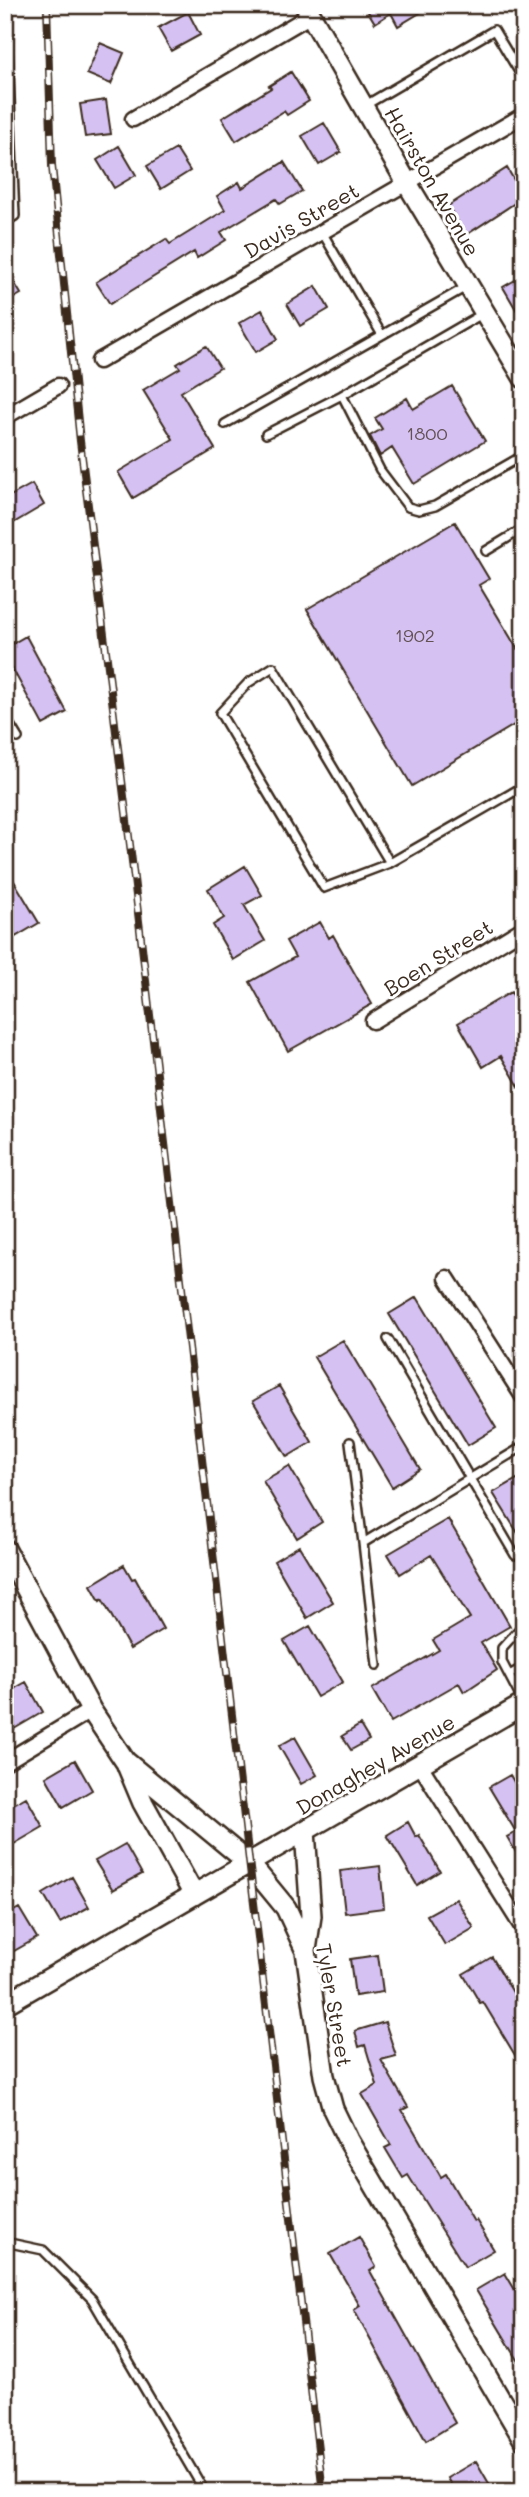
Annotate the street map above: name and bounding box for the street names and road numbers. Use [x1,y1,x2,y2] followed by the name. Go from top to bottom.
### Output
[379,102,487,260] street label: Hairston Avenue
[238,176,364,264] street label: Davis Street
[378,913,498,1001] street label: Boen Street
[291,1708,459,1820] street label: Donaghey Avenue
[311,1941,359,2069] street label: Tyler Street

